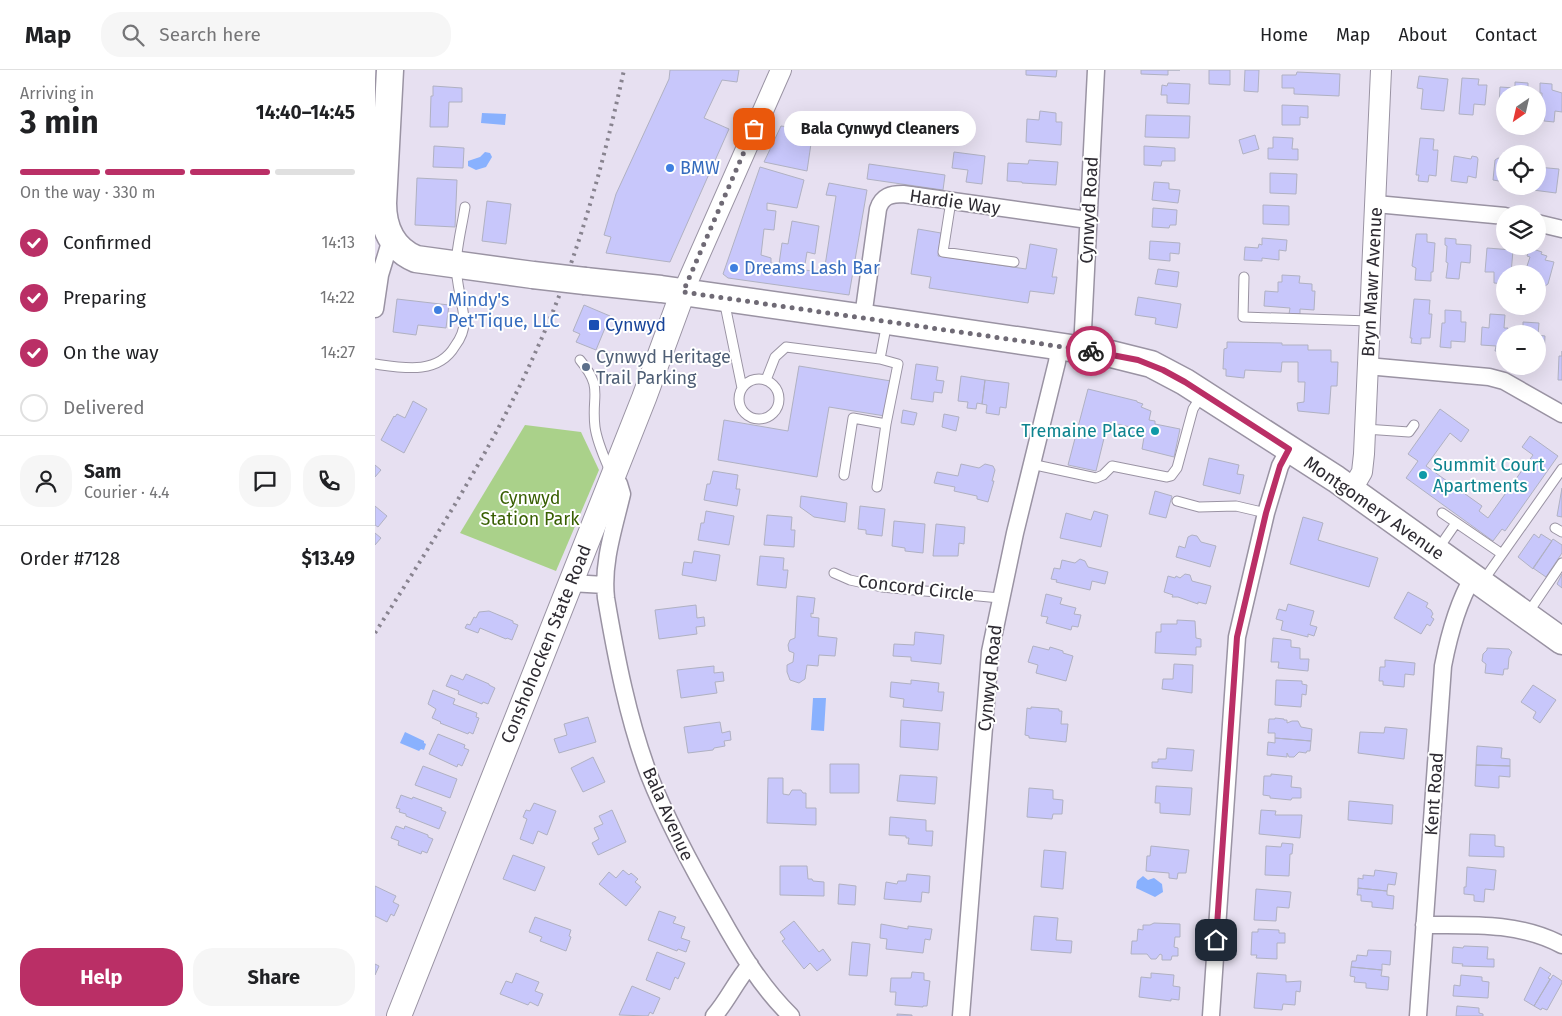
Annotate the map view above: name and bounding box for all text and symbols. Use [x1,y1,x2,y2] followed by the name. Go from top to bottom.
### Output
[101,12,451,57] search box
[25,21,71,49] text: Map
[119,21,147,49] icon: search
[159,23,261,46] text: Search here
[1260,24,1308,46] text: Home
[1336,24,1370,46] text: Map
[1398,24,1447,46] text: About
[1475,24,1537,46] text: Contact
[20,84,94,103] text: Arriving in
[1496,85,1546,135] north arrow
[1496,85,1546,375] map controls
[256,101,355,124] text: 14:40–14:45
[20,103,99,141] text: 3 min
[733,108,775,150] pin
[784,112,977,146] callout: Bala Cynwyd Cleaners
[740,115,768,143] icon: bag
[801,119,959,138] text: Bala Cynwyd Cleaners
[1496,145,1546,195] button: locate
[1075,156,1103,264] street label: Cynwyd Road
[680,157,720,179] place label: BMW
[664,162,676,174] marker: BMW
[20,183,156,202] text: On the way · 330 m
[908,185,1002,219] street label: Hardie Way
[1496,205,1546,255] button: layers
[1357,206,1387,358] street label: Bryn Mawr Avenue
[20,229,48,257] icon: check
[63,231,152,254] text: Confirmed
[321,233,355,252] text: 14:13
[744,257,880,279] place label: Dreams Lash Bar
[728,262,740,274] marker: Dreams Lash Bar
[1496,265,1546,315] button: +
[20,284,48,312] icon: check
[63,286,146,309] text: Preparing
[320,288,355,307] text: 14:22
[448,289,560,332] place label: Mindy's Pet'Tique, LLC
[432,304,444,316] marker: Mindy's Pet'Tique, LLC
[605,314,666,336] place label: Cynwyd
[587,318,601,332] marker: Cynwyd
[1496,325,1546,375] button: −
[1066,326,1116,376] courier
[1077,337,1105,365] icon: bike
[20,339,48,367] icon: check
[63,341,159,364] text: On the way
[321,343,355,362] text: 14:27
[596,346,731,389] place label: Cynwyd Heritage Trail Parking
[580,361,592,373] marker: Cynwyd Heritage Trail Parking
[63,396,145,419] text: Delivered
[1021,420,1145,442] place label: Tremaine Place
[1149,425,1161,437] marker: Tremaine Place
[1300,451,1448,565] street label: Montgomery Avenue
[1433,454,1545,497] place label: Summit Court Apartments
[20,455,72,507] button: person
[239,455,291,507] button: chat
[303,455,355,507] button: phone
[84,460,121,483] text: Sam
[1417,469,1429,481] marker: Summit Court Apartments
[84,483,170,502] text: Courier · 4.4
[481,487,580,530] park label: Cynwyd Station Park
[496,541,596,747] street label: Conshohocken State Road
[20,547,120,570] text: Order #7128
[301,547,355,570] text: $13.49
[857,570,975,606] street label: Concord Circle
[973,623,1007,733] street label: Cynwyd Road
[1420,752,1448,836] street label: Kent Road
[638,764,698,864] street label: Bala Avenue
[1195,919,1237,961] pin
[1202,926,1230,954] icon: home
[20,948,183,1006] button: Help
[193,948,355,1006] button: Share

